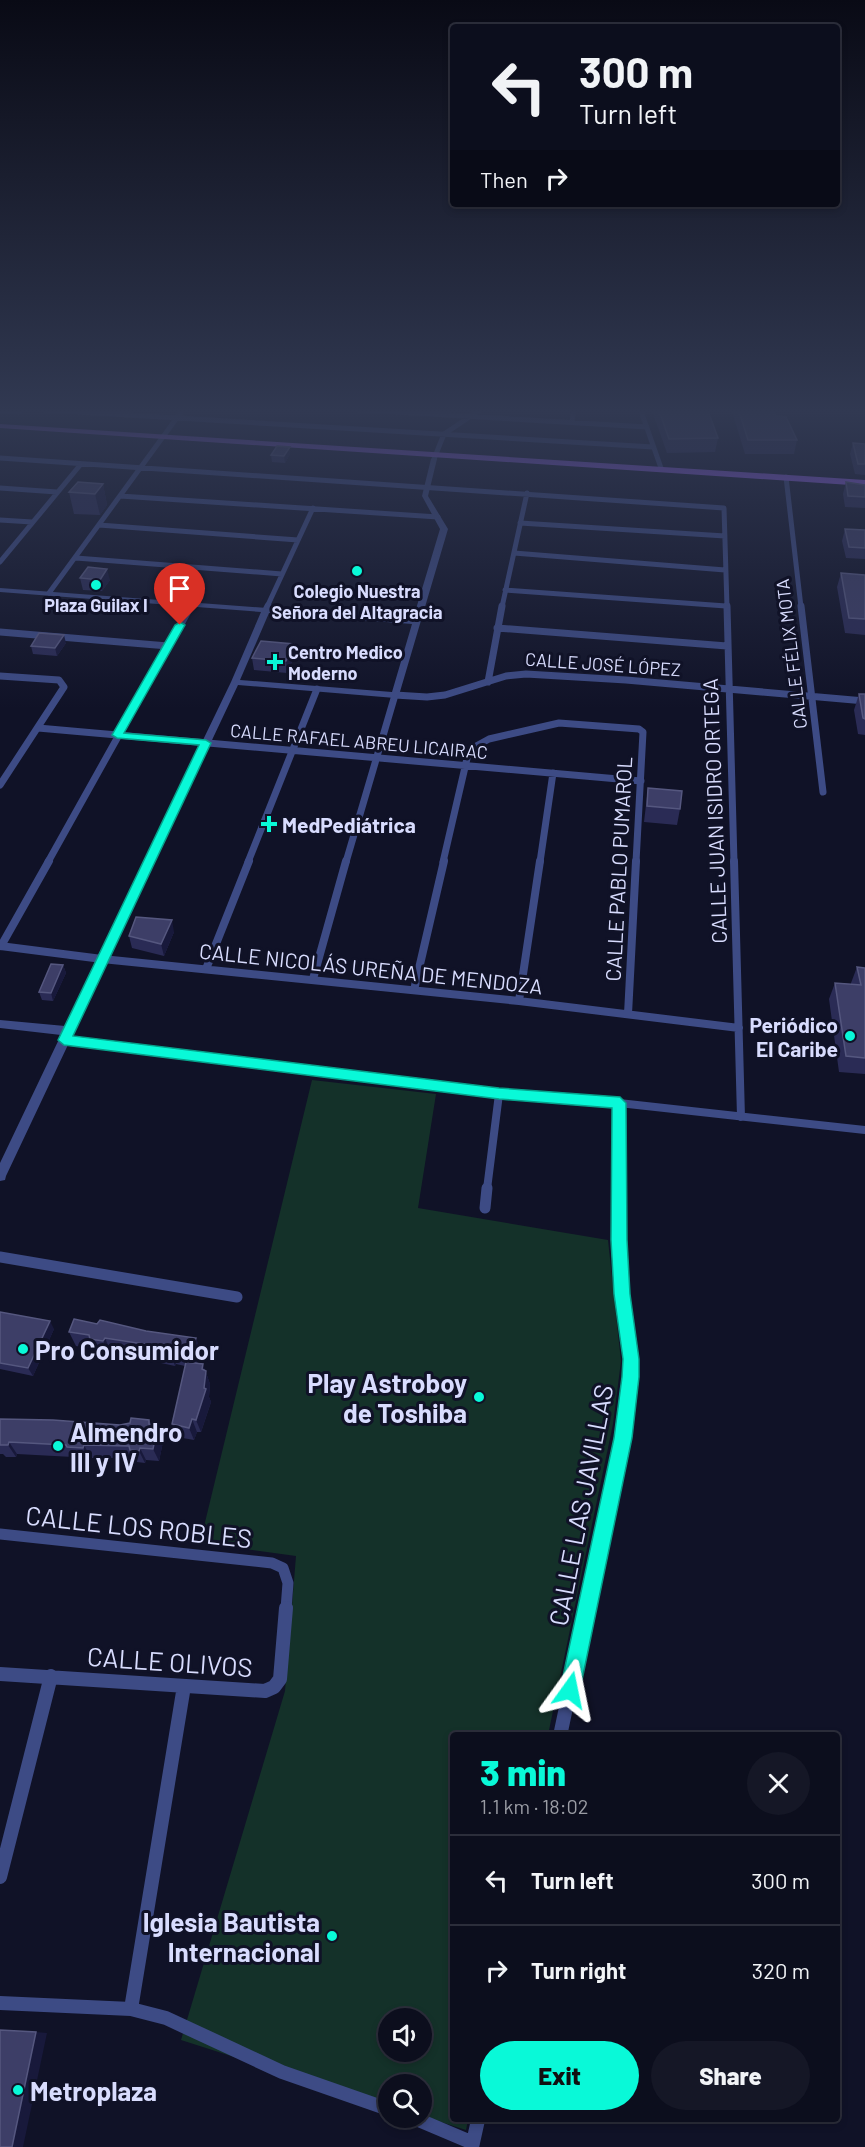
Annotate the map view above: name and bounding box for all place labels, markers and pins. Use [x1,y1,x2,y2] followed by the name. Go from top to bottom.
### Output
[154,563,205,625] pin
[350,564,364,578] marker: Colegio Nuestra Señora del Altagracia
[89,578,103,592] marker: Plaza Guilax I
[271,580,443,623] place label: Colegio Nuestra Señora del Altagracia
[44,594,148,616] place label: Plaza Guilax I
[288,641,403,684] place label: Centro Medico Moderno
[266,653,284,671] marker: Centro Medico Moderno
[282,812,416,837] place label: MedPediátrica
[260,815,278,833] marker: MedPediátrica
[750,1012,838,1061] place label: Periódico El Caribe
[843,1029,857,1043] marker: Periódico El Caribe
[35,1334,219,1365] place label: Pro Consumidor
[16,1342,30,1356] marker: Pro Consumidor
[308,1367,467,1428] place label: Play Astroboy de Toshiba
[472,1390,486,1404] marker: Play Astroboy de Toshiba
[70,1416,183,1477] place label: Almendro III y IV
[51,1439,65,1453] marker: Almendro III y IV
[143,1906,320,1967] place label: Iglesia Bautista Internacional
[325,1929,339,1943] marker: Iglesia Bautista Internacional
[30,2075,157,2106] place label: Metroplaza
[11,2083,25,2097] marker: Metroplaza

